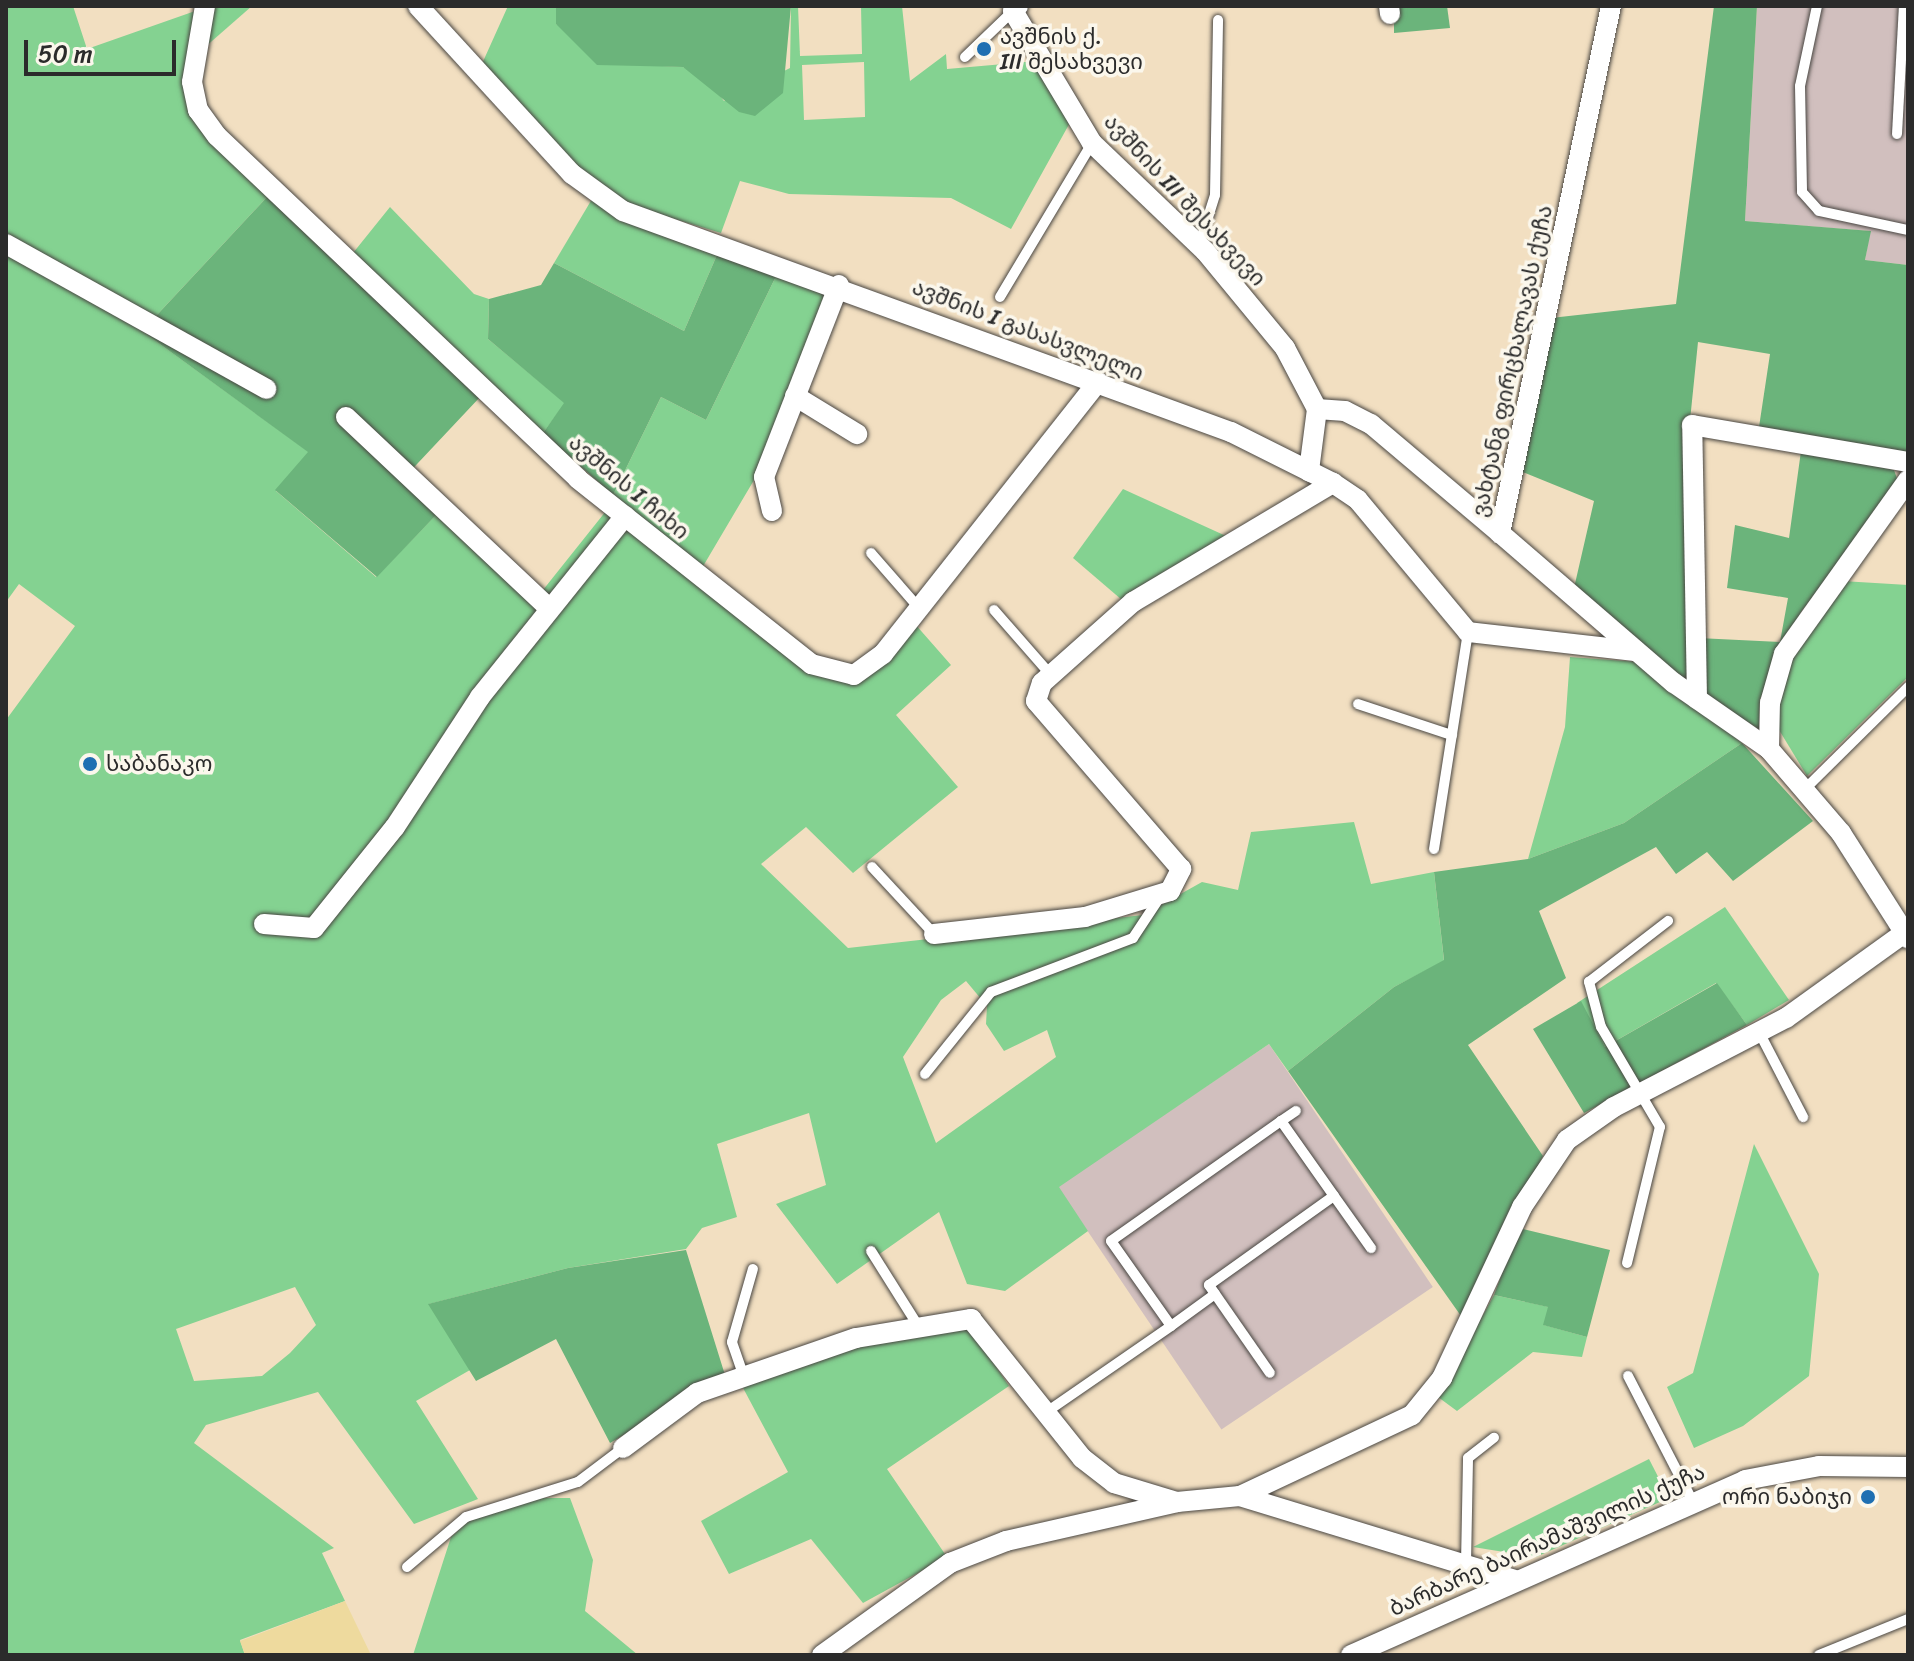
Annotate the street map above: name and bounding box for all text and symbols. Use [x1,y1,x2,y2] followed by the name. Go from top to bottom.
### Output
[1000,23,1143,74] place label: ავშნის ქ. III შესახვევი
[28,24,180,74] scale bar
[38,33,93,75] text: 50 m
[975,40,993,58] marker: ავშნის ქ. III შესახვევი
[1098,109,1272,291] street label: ავშნის III შესახვევი
[1466,203,1558,519] street label: ვახტანგ ფირცხალავას ქუჩა
[909,274,1147,386] street label: ავშნის I გასასვლელი
[564,429,694,545] street label: ავშნის I ჩიხი
[106,751,212,777] place label: საბანაკო
[81,755,99,773] marker: საბანაკო
[1385,1458,1709,1622] street label: ბარბარე ბაირამაშვილის ქუჩა
[1722,1484,1852,1510] place label: ორი ნაბიჯი
[1859,1488,1877,1506] marker: ორი ნაბიჯი

